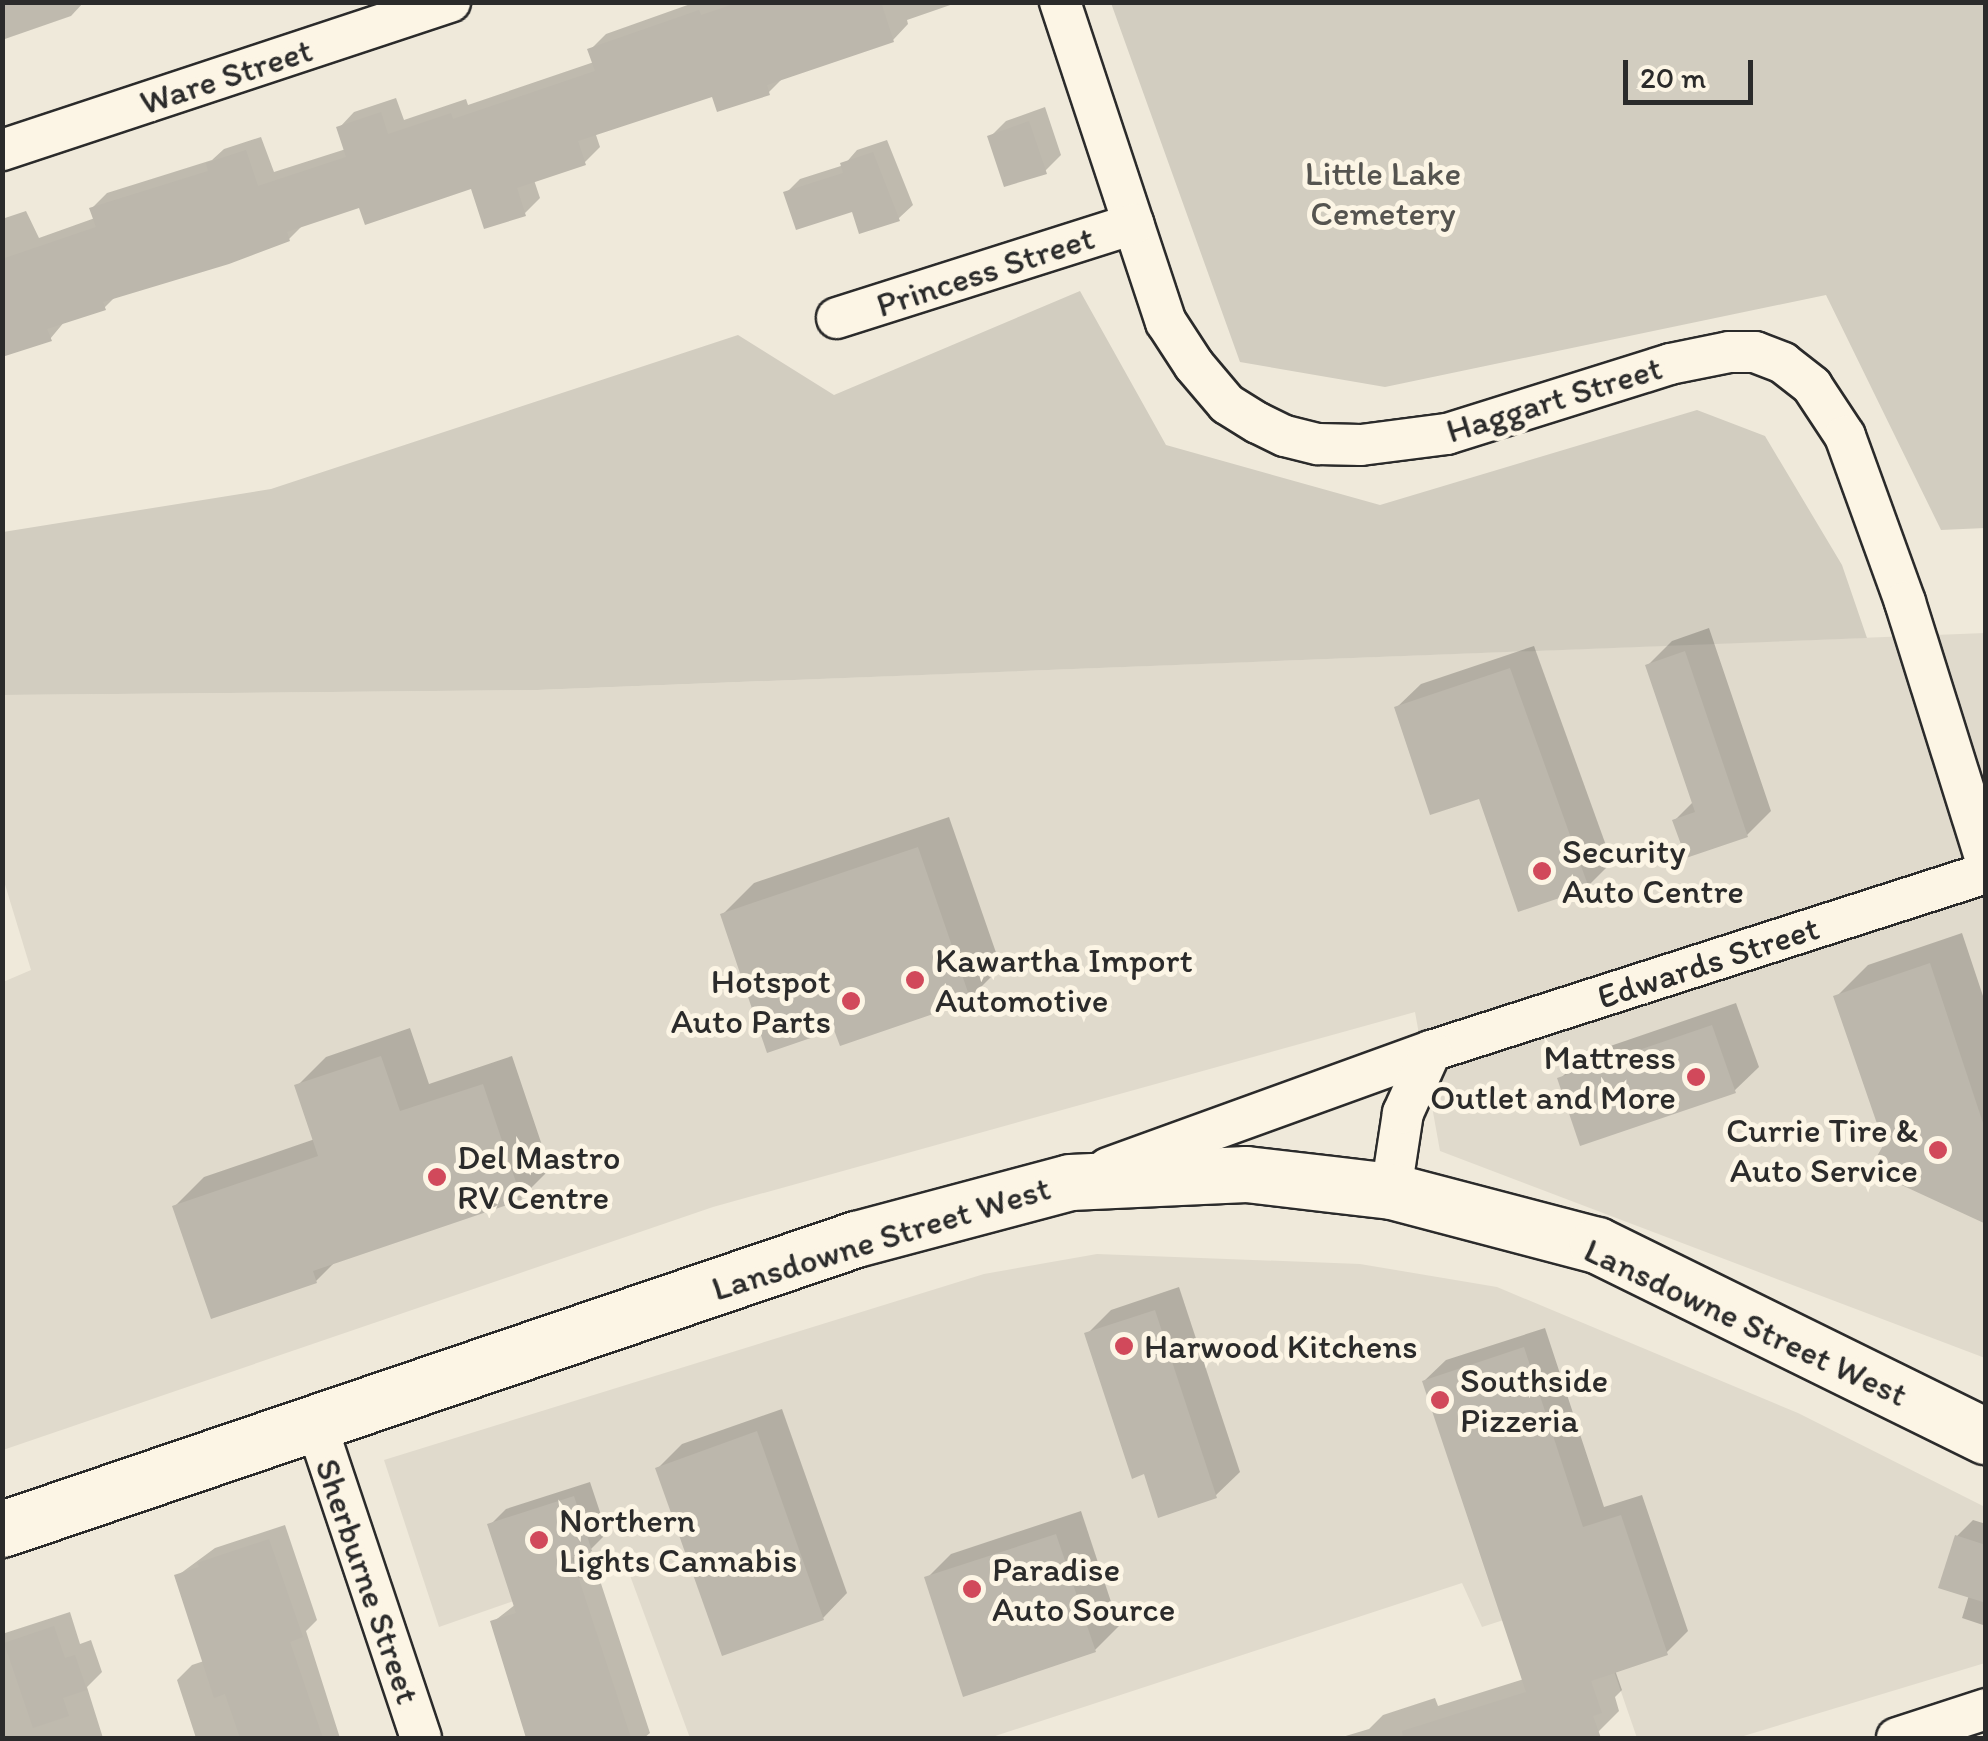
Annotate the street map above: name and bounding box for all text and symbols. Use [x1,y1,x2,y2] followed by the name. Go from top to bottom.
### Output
[135,29,317,123] street label: Ware Street
[1628,40,1758,102] scale bar
[1640,59,1706,96] text: 20 m
[1305,152,1461,234] park label: Little Lake Cemetery
[871,216,1099,326] street label: Princess Street
[1441,346,1667,452] street label: Haggart Street
[1562,830,1745,912] place label: Security Auto Centre
[1531,860,1553,882] marker: Security Auto Centre
[1592,907,1824,1017] street label: Edwards Street
[935,939,1193,1021] place label: Kawartha Import Automotive
[671,960,831,1042] place label: Hotspot Auto Parts
[904,969,926,991] marker: Kawartha Import Automotive
[840,990,862,1012] marker: Hotspot Auto Parts
[1430,1036,1676,1118] place label: Mattress Outlet and More
[1685,1066,1707,1088] marker: Mattress Outlet and More
[1726,1109,1918,1191] place label: Currie Tire & Auto Service
[457,1136,621,1218] place label: Del Mastro RV Centre
[1927,1139,1949,1161] marker: Currie Tire & Auto Service
[426,1166,448,1188] marker: Del Mastro RV Centre
[708,1167,1054,1309] street label: Lansdowne Street West
[1579,1229,1913,1415] street label: Lansdowne Street West
[1144,1325,1418,1367] place label: Harwood Kitchens
[1113,1335,1135,1357] marker: Harwood Kitchens
[1460,1359,1608,1441] place label: Southside Pizzeria
[1429,1389,1451,1411] marker: Southside Pizzeria
[307,1453,429,1709] street label: Sherburne Street
[559,1499,797,1581] place label: Northern Lights Cannabis
[528,1529,550,1551] marker: Northern Lights Cannabis
[992,1548,1176,1630] place label: Paradise Auto Source
[961,1578,983,1600] marker: Paradise Auto Source

